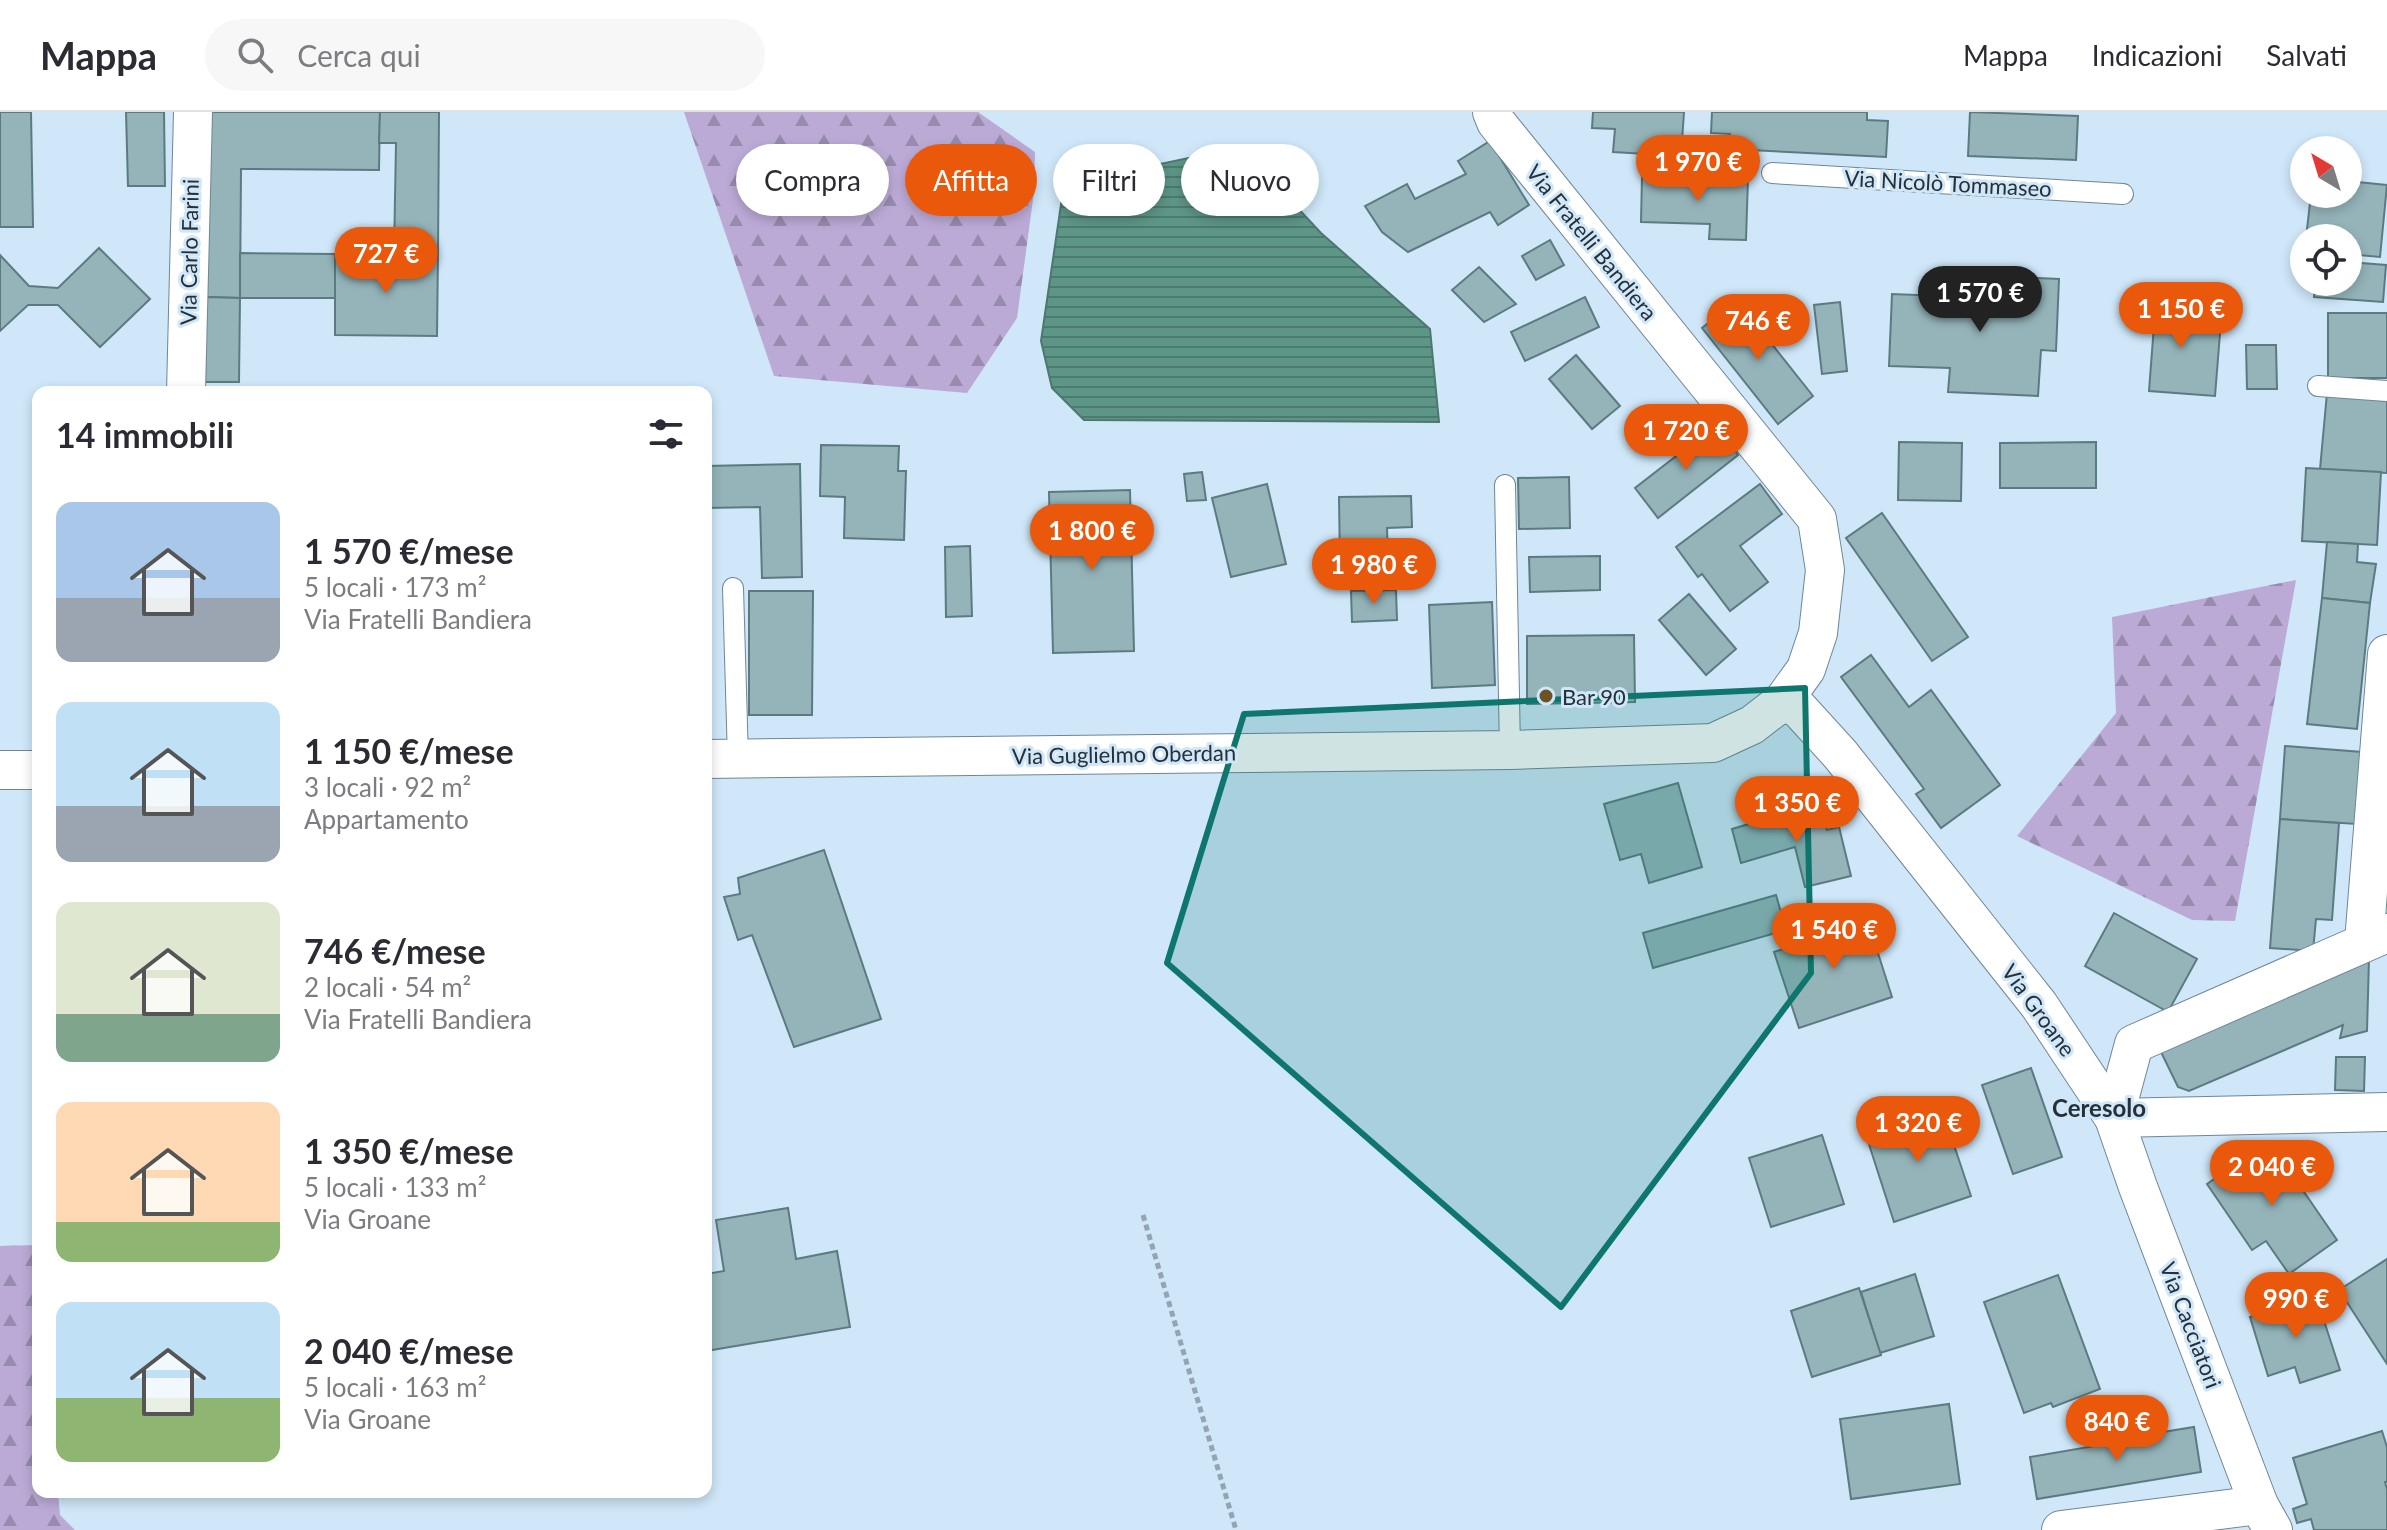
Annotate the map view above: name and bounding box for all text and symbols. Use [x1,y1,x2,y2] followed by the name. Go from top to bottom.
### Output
[205,19,765,91] search box
[40,32,157,78] text: Mappa
[233,33,277,77] icon: search
[297,37,421,73] text: Cerca qui
[1963,38,2048,72] text: Mappa
[2092,38,2222,72] text: Indicazioni
[2266,38,2347,72] text: Salvati
[1624,135,1772,203] pin: 1 970 €
[2290,136,2362,208] north arrow
[2290,136,2362,296] map controls
[736,144,889,216] chip: Compra
[905,144,1037,216] chip: Affitta
[1053,144,1165,216] chip: Filtri
[1181,144,1319,216] chip: Nuovo
[1654,145,1742,177] text: 1 970 €
[1521,159,1663,325] street label: Via Fratelli Bandiera
[1844,164,2052,202] street label: Via Nicolò Tommaseo
[174,179,204,325] street label: Via Carlo Farini
[2290,224,2362,296] button: locate
[330,227,442,295] pin: 727 €
[353,237,419,269] text: 727 €
[1906,266,2054,334] pin: 1 570 €
[1936,276,2024,308] text: 1 570 €
[2107,282,2255,350] pin: 1 150 €
[2137,292,2225,324] text: 1 150 €
[1702,294,1814,362] pin: 746 €
[1725,304,1791,336] text: 746 €
[1612,404,1760,472] pin: 1 720 €
[644,412,688,456] icon: filters
[56,414,234,455] text: 14 immobili
[1642,414,1730,446] text: 1 720 €
[1018,504,1166,572] pin: 1 800 €
[1048,514,1136,546] text: 1 800 €
[304,530,514,571] text: 1 570 €/mese
[120,534,216,630] icon: home
[1300,538,1448,606] pin: 1 980 €
[1330,548,1418,580] text: 1 980 €
[304,571,486,603] text: 5 locali · 173 m²
[304,603,532,635] text: Via Fratelli Bandiera
[1562,683,1626,710] place label: Bar 90
[1537,687,1555,705] marker: Bar 90
[304,730,514,771] text: 1 150 €/mese
[120,734,216,830] icon: home
[1012,739,1236,769] street label: Via Guglielmo Oberdan
[304,771,471,803] text: 3 locali · 92 m²
[1723,776,1871,844] pin: 1 350 €
[1753,786,1841,818] text: 1 350 €
[304,803,469,835] text: Appartamento
[1760,903,1908,971] pin: 1 540 €
[1790,913,1878,945] text: 1 540 €
[304,930,486,971] text: 746 €/mese
[120,934,216,1030] icon: home
[1996,959,2082,1061] street label: Via Groane
[304,971,471,1003] text: 2 locali · 54 m²
[304,1003,532,1035] text: Via Fratelli Bandiera
[2052,1093,2146,1122] district label: Ceresolo
[1844,1096,1992,1164] pin: 1 320 €
[1874,1106,1962,1138] text: 1 320 €
[304,1130,514,1171] text: 1 350 €/mese
[120,1134,216,1230] icon: home
[2198,1140,2346,1208] pin: 2 040 €
[2228,1150,2316,1182] text: 2 040 €
[304,1171,486,1203] text: 5 locali · 133 m²
[304,1203,431,1235] text: Via Groane
[2155,1258,2227,1392] street label: Via Cacciatori
[2240,1272,2352,1340] pin: 990 €
[2263,1282,2329,1314] text: 990 €
[304,1330,514,1371] text: 2 040 €/mese
[120,1334,216,1430] icon: home
[304,1371,486,1403] text: 5 locali · 163 m²
[2061,1395,2173,1463] pin: 840 €
[304,1403,431,1435] text: Via Groane
[2084,1405,2150,1437] text: 840 €

